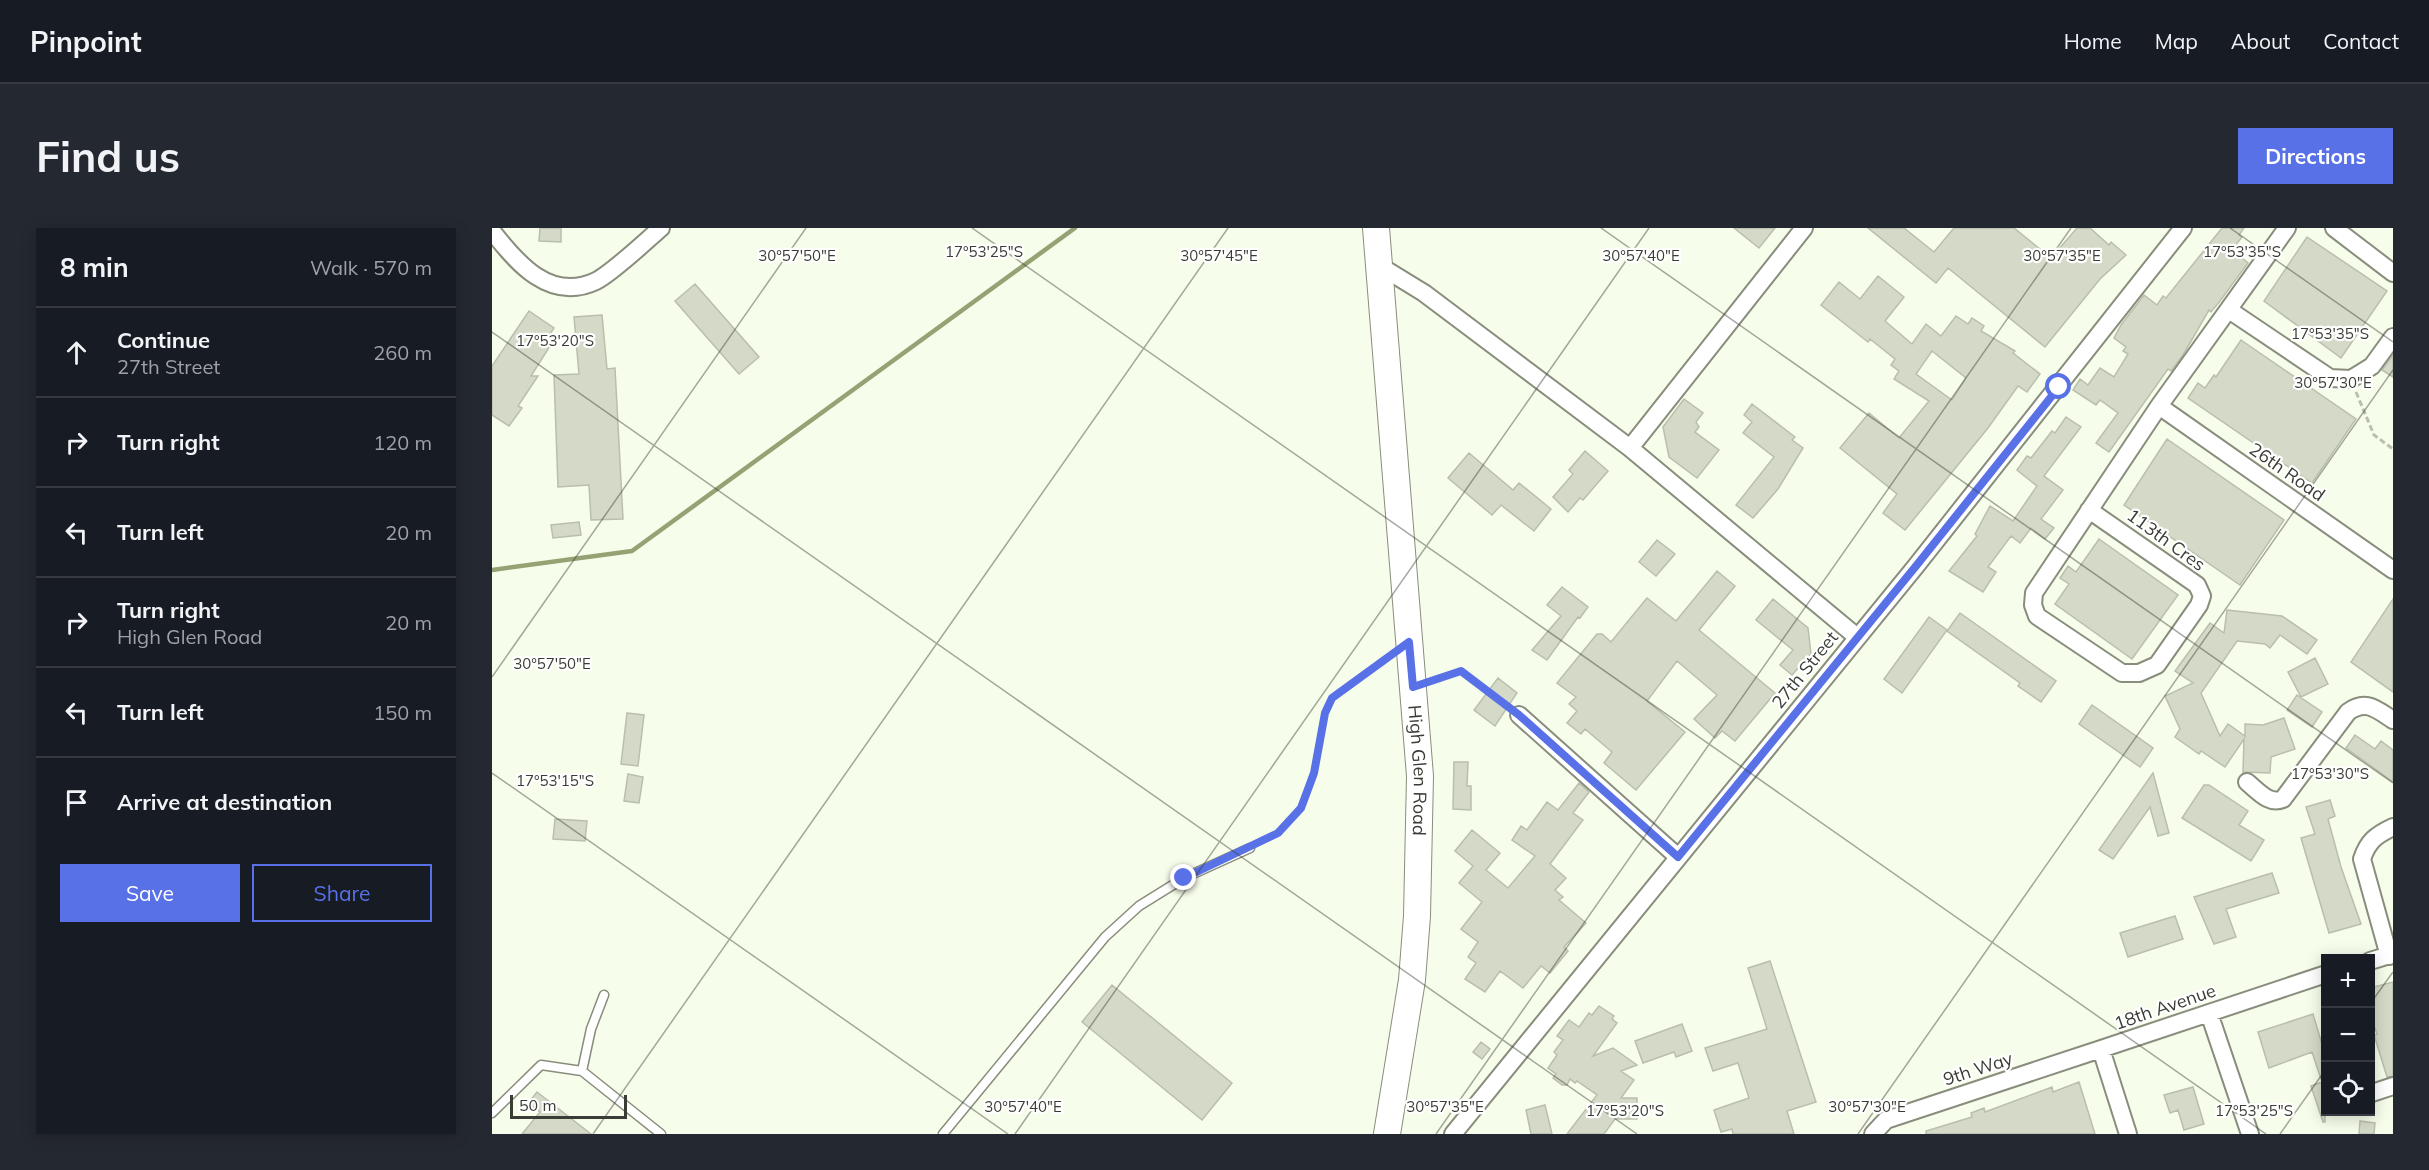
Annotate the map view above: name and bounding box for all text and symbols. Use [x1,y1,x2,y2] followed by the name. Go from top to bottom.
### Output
[30,24,142,59] text: Pinpoint
[2064,28,2122,54] text: Home
[2155,28,2198,54] text: Map
[2231,28,2290,54] text: About
[2323,28,2399,54] text: Contact
[2238,128,2393,184] button: Directions
[36,130,180,183] text: Find us
[945,242,1023,261] text: 17°53'25"S
[2203,242,2281,261] text: 17°53'35"S
[758,246,836,265] text: 30°57'50"E
[1180,246,1258,265] text: 30°57'45"E
[1602,246,1680,265] text: 30°57'40"E
[2023,246,2101,265] text: 30°57'35"E
[60,251,129,284] text: 8 min
[310,255,432,280] text: Walk · 570 m
[2291,324,2369,343] text: 17°53'35"S
[117,326,210,354] text: Continue
[516,331,594,350] text: 17°53'20"S
[60,336,93,369] icon: ahead
[373,340,432,365] text: 260 m
[117,354,220,379] text: 27th Street
[2045,373,2071,399] route start
[2294,373,2372,392] text: 30°57'30"E
[60,426,93,459] icon: right
[117,428,220,456] text: Turn right
[373,430,432,455] text: 120 m
[2245,437,2330,506] street label: 26th Road
[2123,503,2210,576] street label: 113th Cres
[60,516,93,549] icon: left
[117,518,204,546] text: Turn left
[385,520,432,545] text: 20 m
[117,596,220,624] text: Turn right
[60,606,93,639] icon: right
[385,610,432,635] text: 20 m
[117,624,262,649] text: High Glen Road
[1766,626,1843,713] street label: 27th Street
[513,654,591,673] text: 30°57'50"E
[60,696,93,729] icon: left
[117,698,204,726] text: Turn left
[373,700,432,725] text: 150 m
[1403,704,1432,836] street label: High Glen Road
[2291,764,2369,783] text: 17°53'30"S
[516,771,594,790] text: 17°53'15"S
[60,786,93,819] icon: arrive
[117,788,332,816] text: Arrive at destination
[60,864,240,922] button: Save
[252,864,432,922] button: Share
[1170,864,1196,890] route end
[2321,954,2375,1116] map controls
[2321,954,2375,1008] button: +
[2111,978,2219,1035] street label: 18th Avenue
[2321,1008,2375,1062] button: −
[1940,1046,2016,1091] street label: 9th Way
[2321,1062,2375,1116] button: locate
[510,1092,627,1120] scale bar
[519,1095,556,1115] text: 50 m
[984,1097,1062,1116] text: 30°57'40"E
[1406,1097,1484,1116] text: 30°57'35"E
[1828,1097,1906,1116] text: 30°57'30"E
[1586,1101,1664,1120] text: 17°53'20"S
[2215,1101,2293,1120] text: 17°53'25"S

